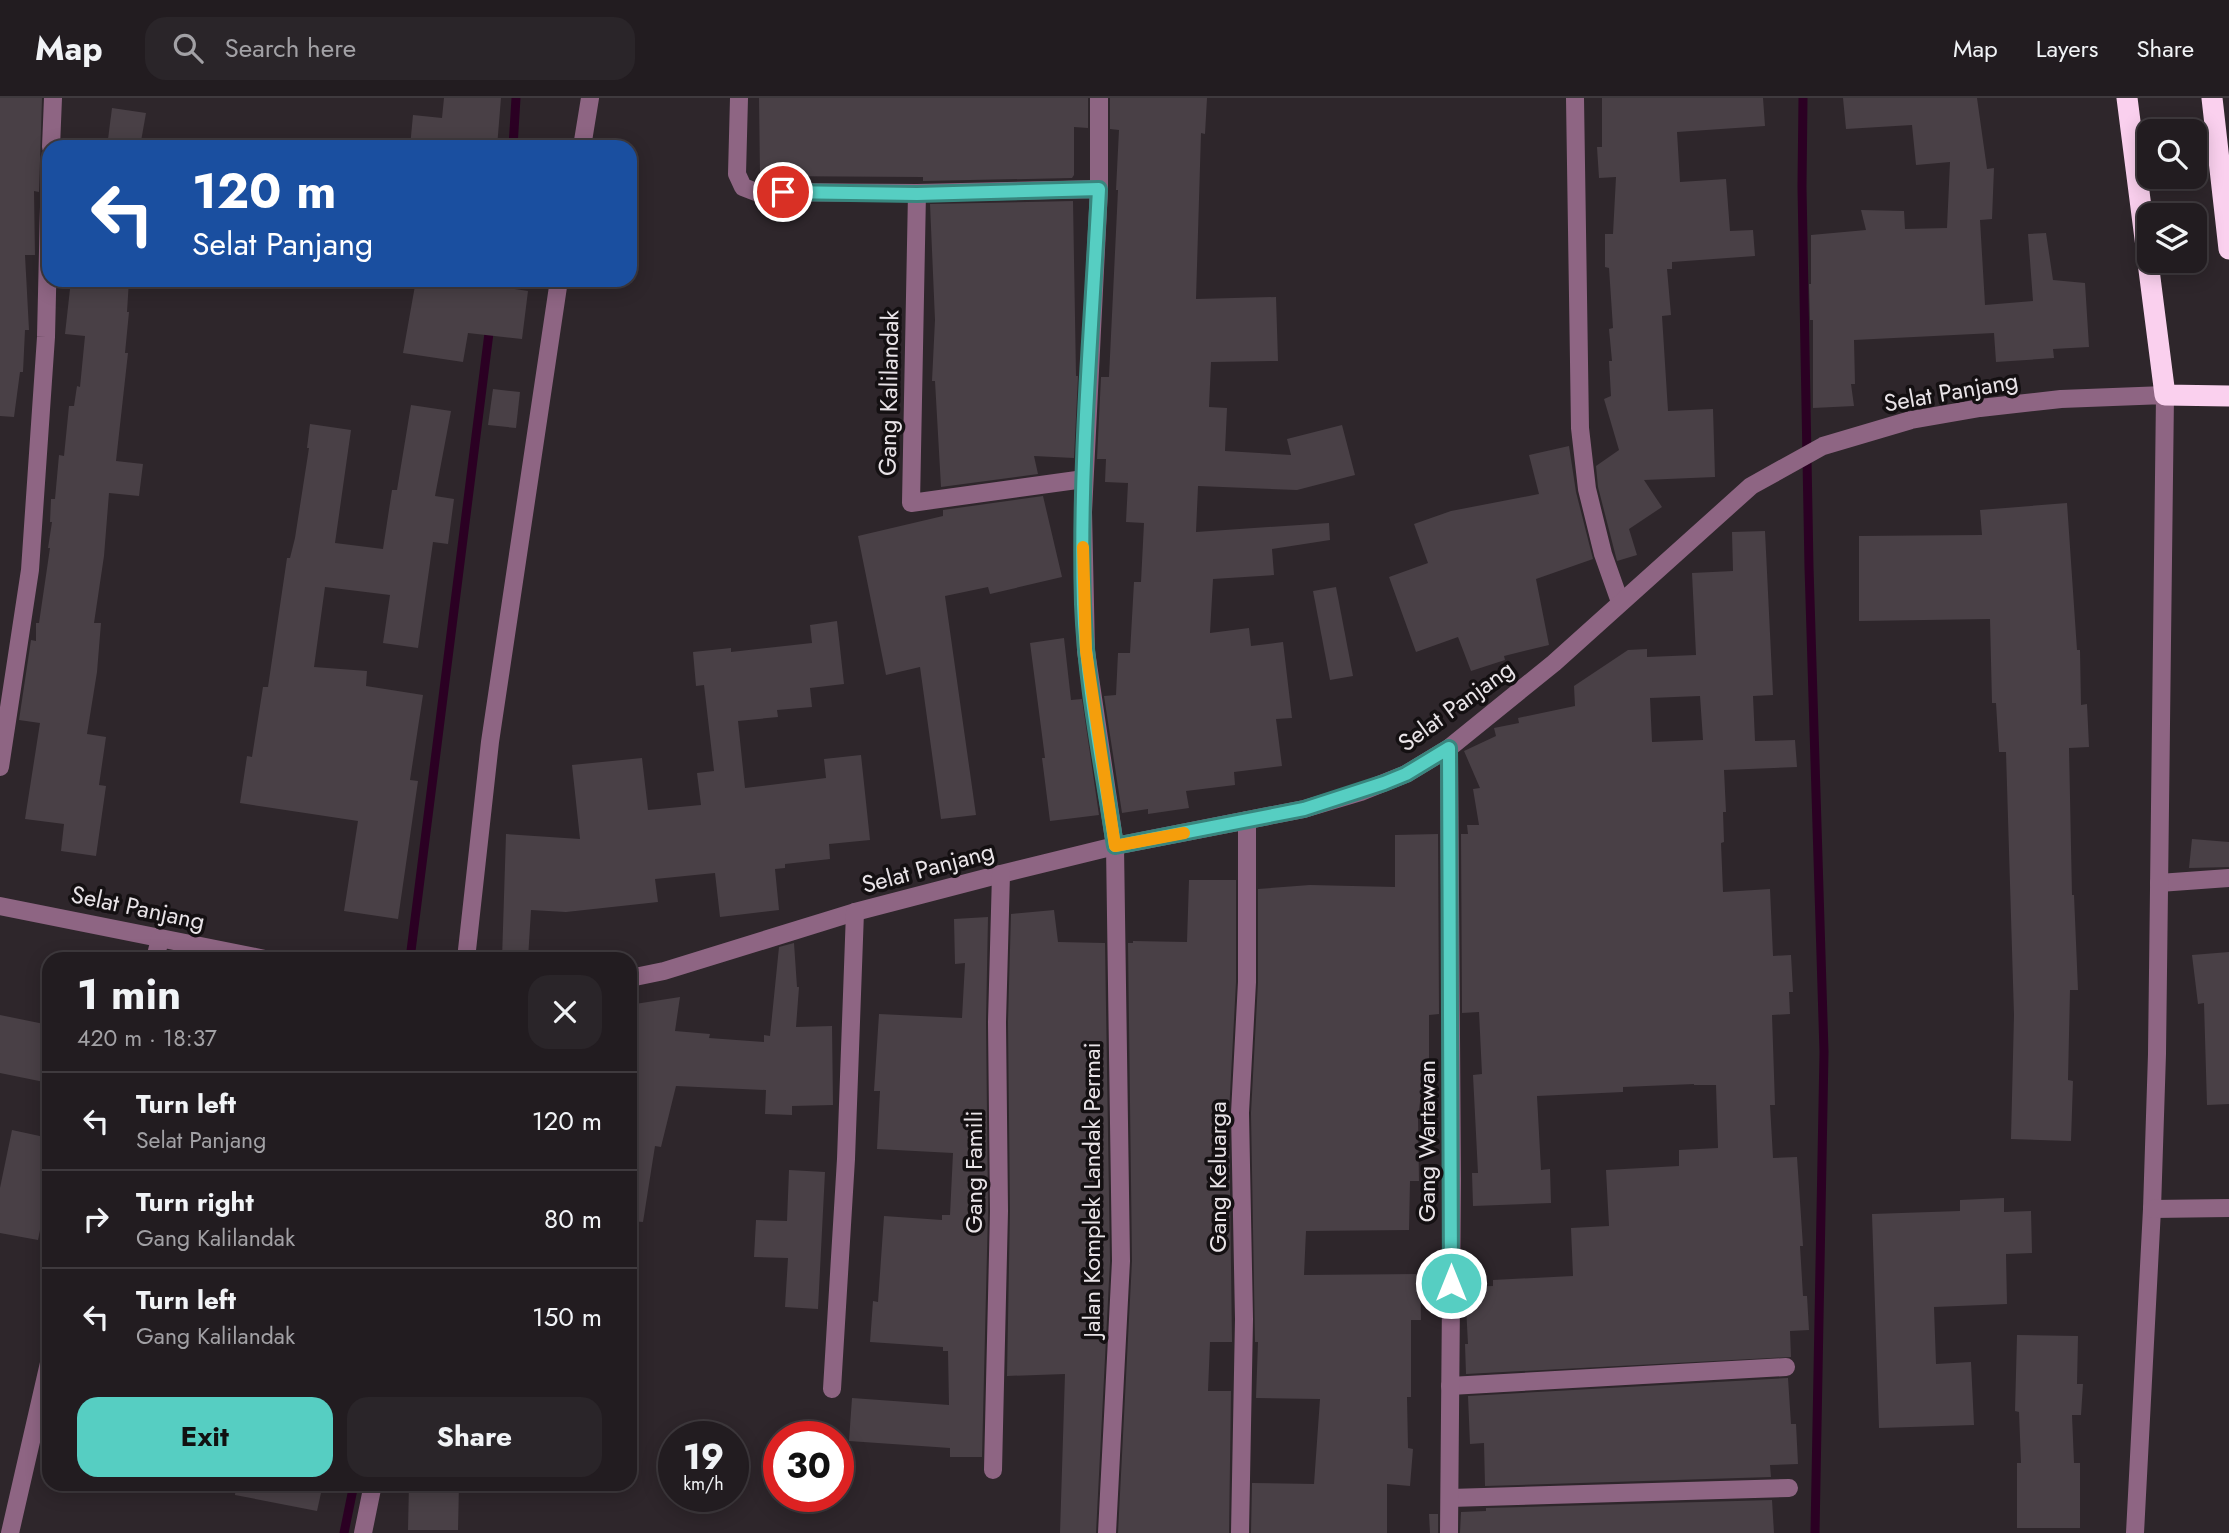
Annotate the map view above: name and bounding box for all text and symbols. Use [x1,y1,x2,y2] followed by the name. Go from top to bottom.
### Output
[145,17,635,80] search box
[35,25,103,72] text: Map
[169,29,207,67] icon: search
[225,29,356,67] text: Search here
[1953,31,1998,66] text: Map
[2036,31,2098,66] text: Layers
[2136,31,2194,66] text: Share
[2137,119,2207,273] map controls
[2137,119,2207,189] button: search
[192,156,336,226] text: 120 m
[753,162,813,222] pin
[77,168,168,259] icon: left
[764,173,802,211] icon: arrive
[2137,203,2207,273] button: layers
[192,221,373,267] text: Selat Panjang
[870,309,907,476] street label: Gang Kalilandak
[1881,362,2021,421] street label: Selat Panjang
[1390,651,1521,760] street label: Selat Panjang
[858,833,998,902] street label: Selat Panjang
[68,876,208,939] street label: Selat Panjang
[77,964,181,1025] text: 1 min
[528,975,602,1049] button: close
[77,1021,217,1055] text: 420 m · 18:37
[1074,1042,1109,1341] street label: Jalan Komplek Landak Permai
[1409,1060,1444,1222] street label: Gang Wartawan
[136,1085,236,1123] text: Turn left
[1200,1101,1235,1253] street label: Gang Keluarga
[77,1102,115,1140] icon: left
[532,1102,602,1140] text: 120 m
[956,1110,991,1234] street label: Gang Famili
[136,1123,266,1157] text: Selat Panjang
[136,1183,254,1221] text: Turn right
[77,1200,115,1238] icon: right
[544,1200,602,1238] text: 80 m
[136,1221,295,1255] text: Gang Kalilandak
[1414,1246,1488,1320] position arrow
[136,1281,236,1319] text: Turn left
[77,1298,115,1336] icon: left
[532,1298,602,1336] text: 150 m
[136,1319,295,1353] text: Gang Kalilandak
[77,1397,333,1477] button: Exit
[347,1397,602,1477] button: Share
[763,1421,854,1512] speed limit sign: 30
[683,1432,724,1482] text: 19
[683,1471,724,1497] text: km/h

